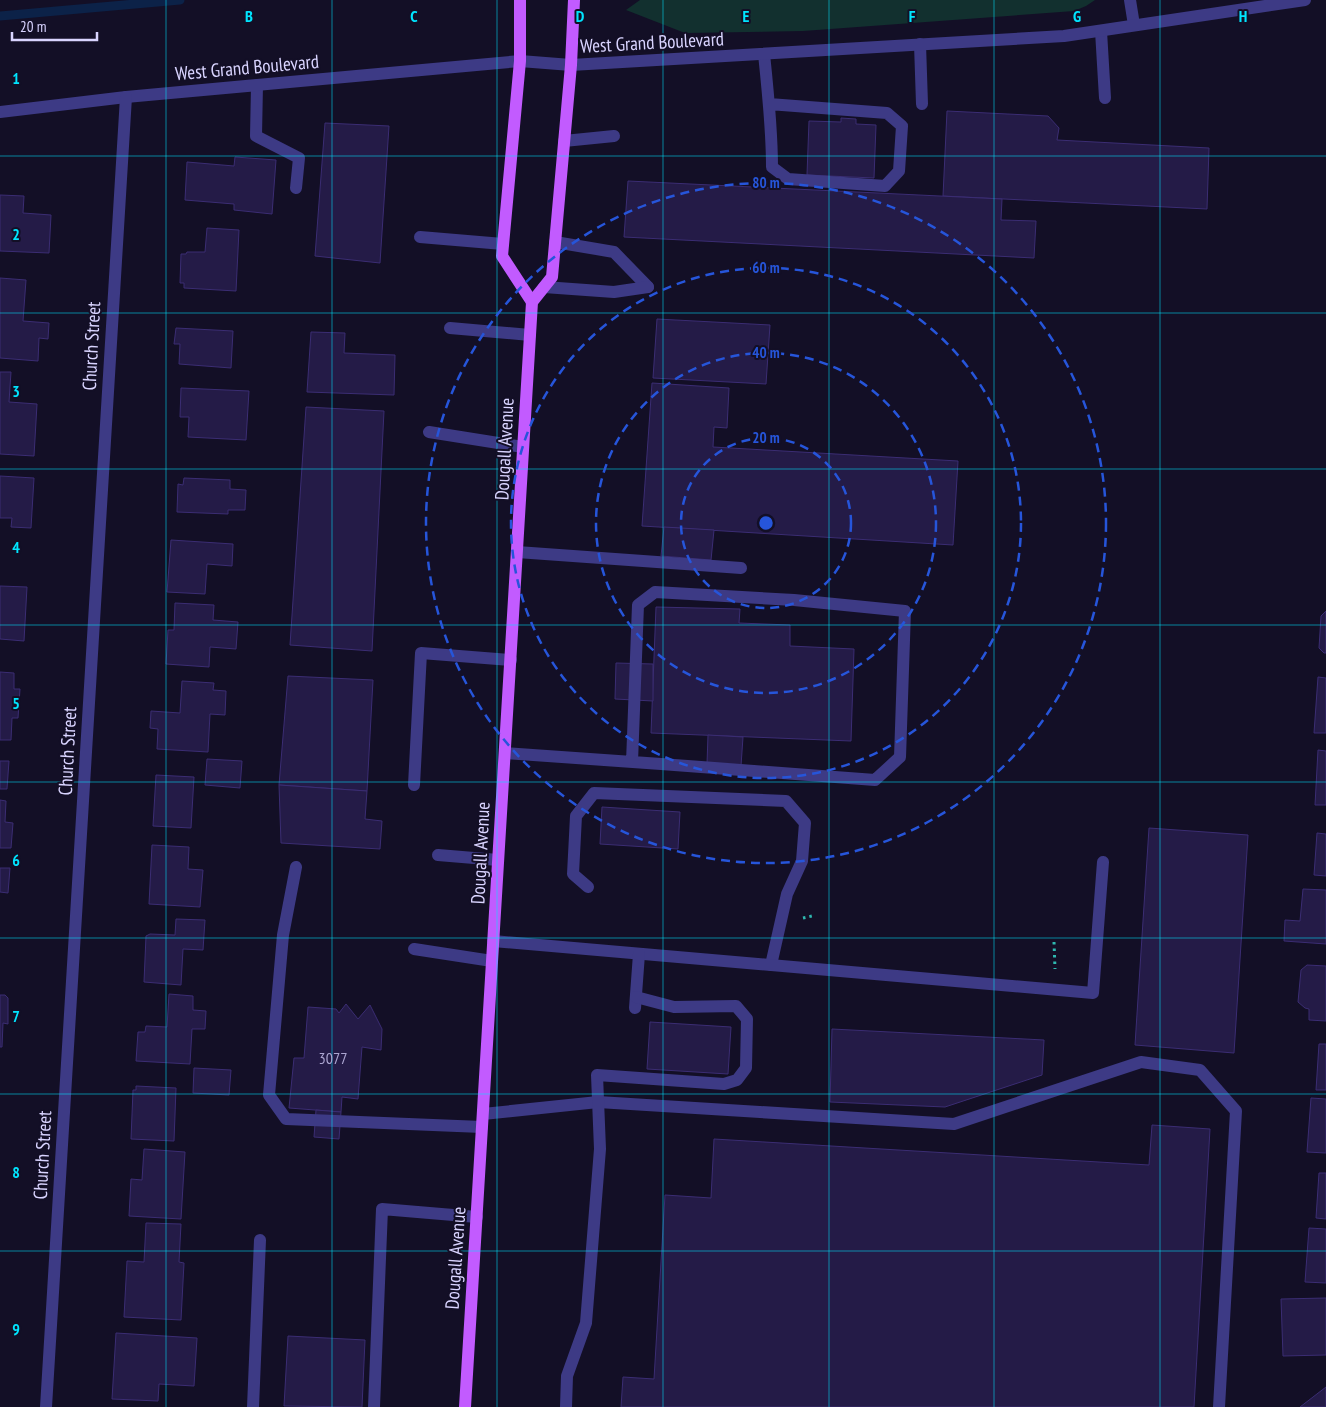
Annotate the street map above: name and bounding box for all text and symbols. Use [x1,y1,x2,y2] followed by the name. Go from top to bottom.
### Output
[245,6,253,26] text: B
[410,6,418,26] text: C
[576,6,585,26] text: D
[743,6,750,26] text: E
[909,6,916,26] text: F
[1073,6,1081,26] text: G
[1239,6,1247,26] text: H
[12,10,98,42] scale bar
[20,17,46,36] text: 20 m
[579,26,725,58] street label: West Grand Boulevard
[174,49,320,85] street label: West Grand Boulevard
[12,68,20,88] text: 1
[752,173,780,192] text: 80 m
[12,224,20,244] text: 2
[752,258,780,277] text: 60 m
[77,300,105,391] street label: Church Street
[752,343,780,362] text: 40 m
[12,381,20,401] text: 3
[489,397,519,501] street label: Dougall Avenue
[752,428,780,447] text: 20 m
[757,514,775,532] centre of rings
[12,537,20,557] text: 4
[12,693,20,713] text: 5
[53,705,81,796] street label: Church Street
[465,801,495,905] street label: Dougall Avenue
[12,850,20,870] text: 6
[12,1006,20,1026] text: 7
[319,1048,347,1068] house number: 3077
[28,1109,56,1200] street label: Church Street
[12,1162,20,1182] text: 8
[439,1206,471,1310] street label: Dougall Avenue
[12,1319,20,1339] text: 9

